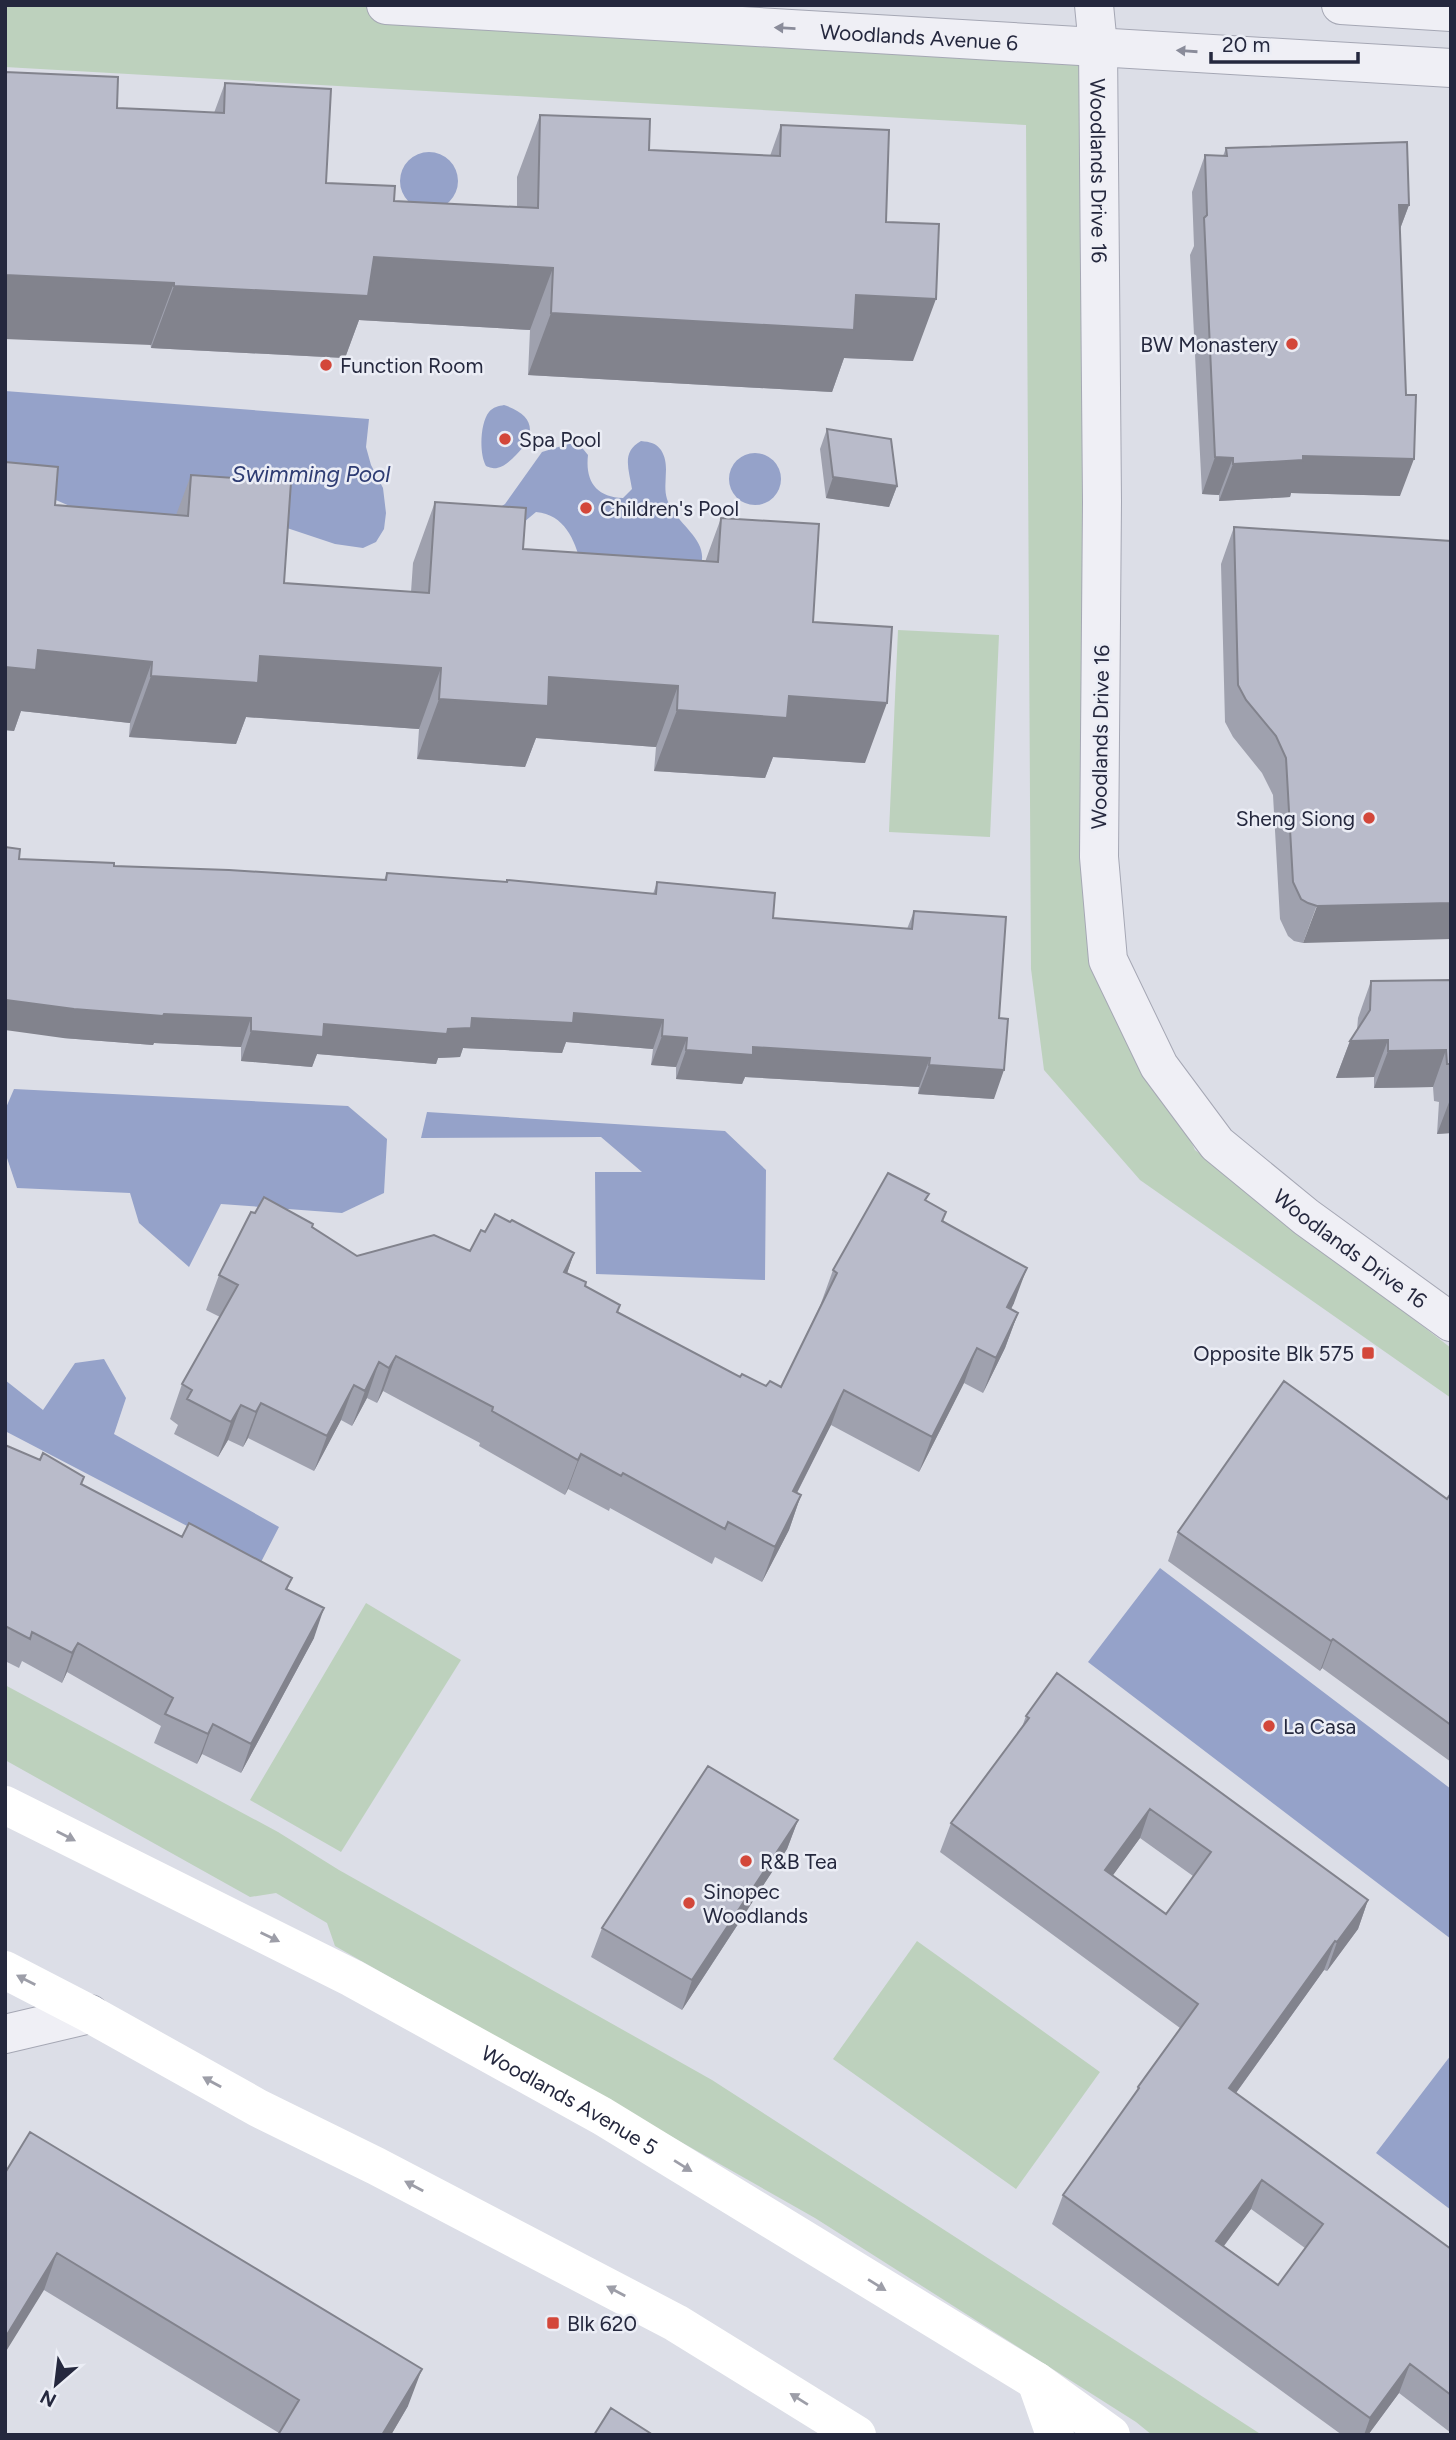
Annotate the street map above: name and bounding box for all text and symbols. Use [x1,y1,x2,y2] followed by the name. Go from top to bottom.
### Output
[819,18,1019,55] street label: Woodlands Avenue 6
[1211,21,1358,65] scale bar
[774,23,796,34] one-way arrow
[1222,32,1270,57] text: 20 m
[1176,46,1198,57] one-way arrow
[1086,78,1112,263] street label: Woodlands Drive 16
[1140,332,1278,357] place label: BW Monastery
[1284,336,1300,352] marker: BW Monastery
[340,353,483,378] place label: Function Room
[318,357,334,373] marker: Function Room
[519,427,601,452] place label: Spa Pool
[497,431,513,447] marker: Spa Pool
[232,460,391,488] water label: Swimming Pool
[600,496,739,521] place label: Children's Pool
[578,500,594,516] marker: Children's Pool
[1086,644,1114,830] street label: Woodlands Drive 16
[1236,806,1355,831] place label: Sheng Siong
[1361,810,1377,826] marker: Sheng Siong
[1269,1183,1432,1313] street label: Woodlands Drive 16
[1193,1341,1354,1366] place label: Opposite Blk 575
[1360,1345,1376,1361] marker: Opposite Blk 575
[1283,1714,1356,1739] place label: La Casa
[1261,1718,1277,1734] marker: La Casa
[56,1830,76,1841] one-way arrow
[760,1849,837,1874] place label: R&B Tea
[738,1853,754,1869] marker: R&B Tea
[703,1879,808,1928] place label: Sinopec Woodlands
[681,1895,697,1911] marker: Sinopec Woodlands
[260,1931,280,1943] one-way arrow
[16,1975,36,1986] one-way arrow
[477,2040,662,2160] street label: Woodlands Avenue 5
[202,2076,221,2088] one-way arrow
[673,2159,693,2172] one-way arrow
[404,2180,424,2191] one-way arrow
[867,2278,886,2291] one-way arrow
[606,2285,625,2297] one-way arrow
[567,2311,637,2336] place label: Blk 620
[545,2315,561,2331] marker: Blk 620
[21,2349,91,2419] north arrow
[36,2385,60,2412] text: N
[790,2392,809,2405] one-way arrow

